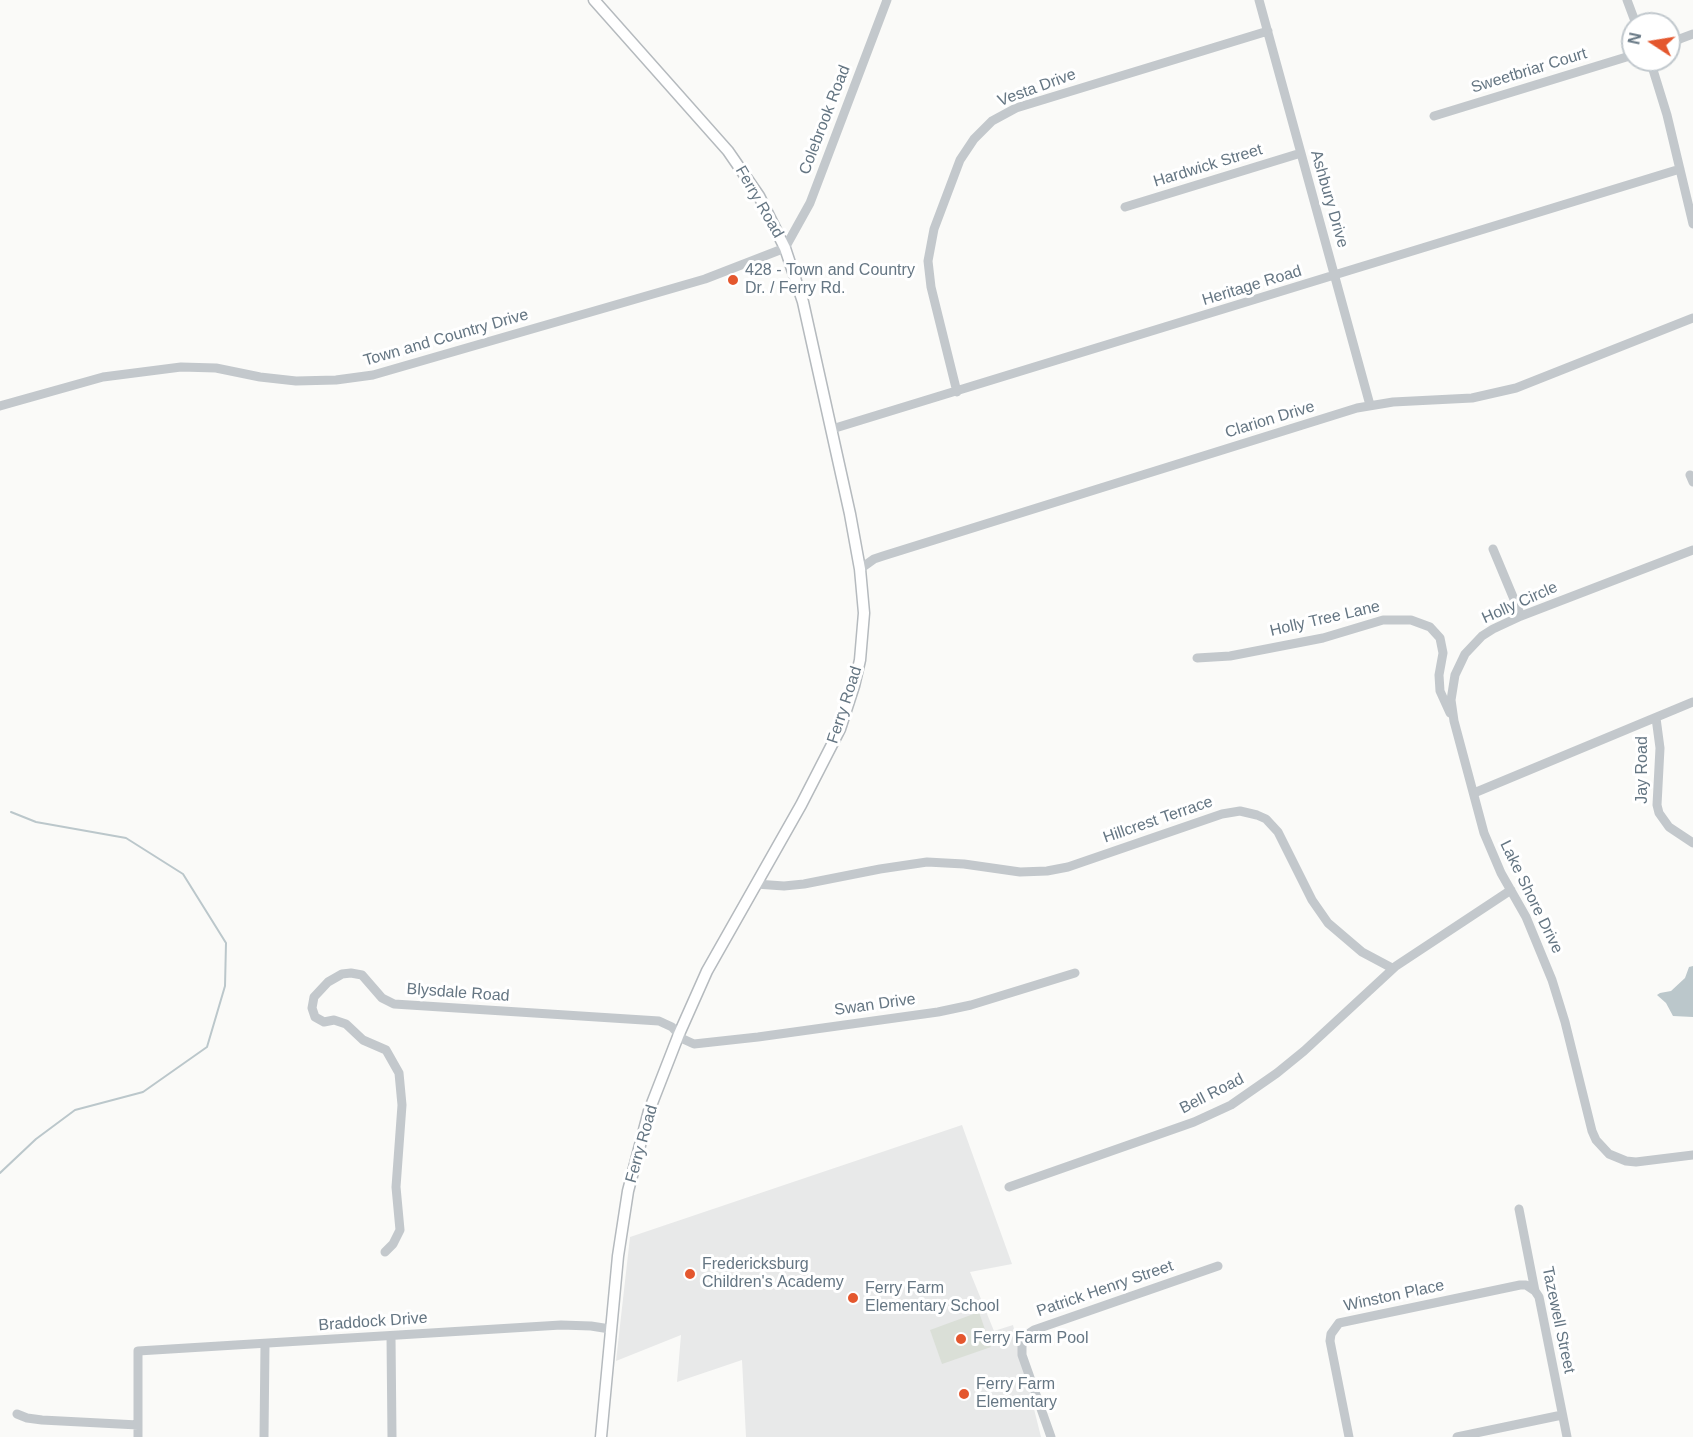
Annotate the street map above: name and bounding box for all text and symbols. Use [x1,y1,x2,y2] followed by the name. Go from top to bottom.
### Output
[1621,12,1681,72] north arrow
[1625,31,1644,46] text: N
[1469,44,1589,98] street label: Sweetbriar Court
[795,63,855,177] street label: Colebrook Road
[995,65,1079,111] street label: Vesta Drive
[1151,140,1265,192] street label: Hardwick Street
[1306,148,1352,250] street label: Ashbury Drive
[731,163,787,241] street label: Ferry Road
[745,261,915,299] place label: 428 - Town and Country Dr. / Ferry Rd.
[1200,262,1304,310] street label: Heritage Road
[726,273,740,287] marker: 428 - Town and Country Dr. / Ferry Rd.
[361,305,531,371] street label: Town and Country Drive
[1223,397,1317,443] street label: Clarion Drive
[1479,578,1561,628] street label: Holly Circle
[1268,597,1382,641] street label: Holly Tree Lane
[824,664,866,746] street label: Ferry Road
[1633,736,1653,804] street label: Jay Road
[1101,792,1215,848] street label: Hillcrest Terrace
[1495,837,1567,957] street label: Lake Shore Drive
[406,980,510,1006] street label: Blysdale Road
[833,990,917,1020] street label: Swan Drive
[1177,1070,1247,1118] street label: Bell Road
[622,1103,662,1185] street label: Ferry Road
[702,1255,844,1293] place label: Fredericksburg Children's Academy
[1034,1257,1176,1321] street label: Patrick Henry Street
[1537,1265,1579,1375] street label: Tazewell Street
[683,1267,697,1281] marker: Fredericksburg Children's Academy
[1342,1276,1446,1316] street label: Winston Place
[865,1279,999,1317] place label: Ferry Farm Elementary School
[846,1291,860,1305] marker: Ferry Farm Elementary School
[318,1309,428,1335] street label: Braddock Drive
[973,1329,1089,1349] place label: Ferry Farm Pool
[954,1332,968,1346] marker: Ferry Farm Pool
[976,1375,1057,1413] place label: Ferry Farm Elementary
[957,1387,971,1401] marker: Ferry Farm Elementary

